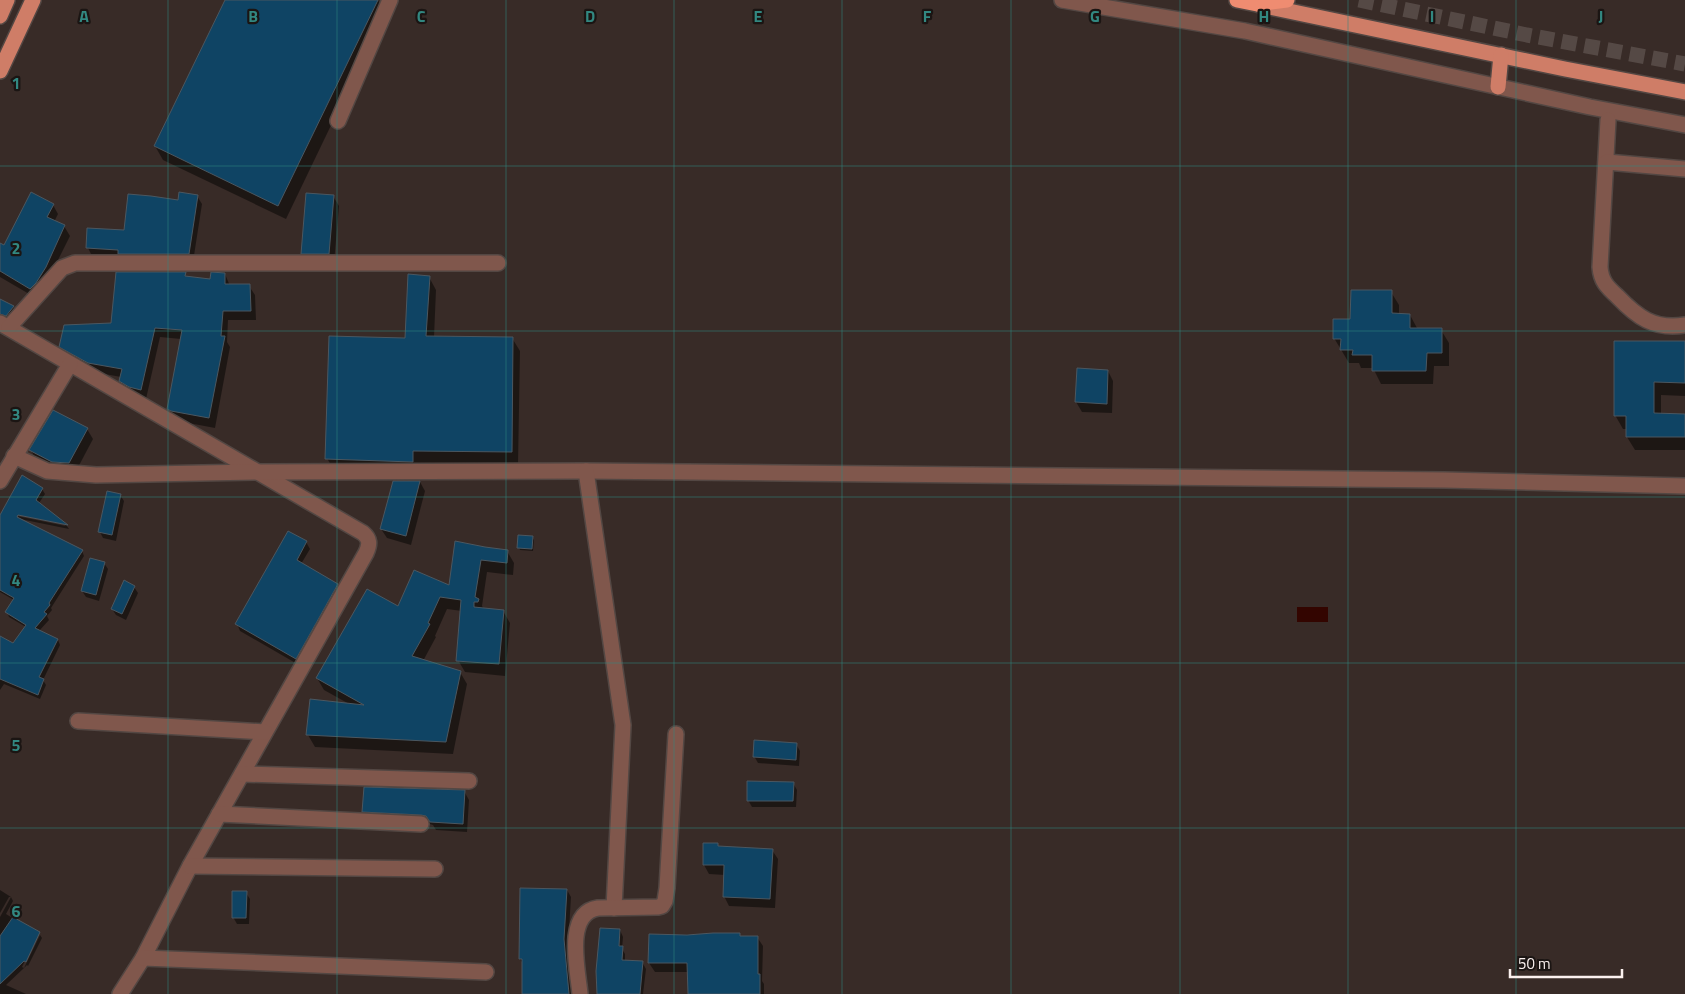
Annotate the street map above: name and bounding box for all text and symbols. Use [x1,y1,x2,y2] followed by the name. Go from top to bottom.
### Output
[79,4,89,28] text: A
[248,4,258,28] text: B
[417,4,426,28] text: C
[585,4,595,28] text: D
[754,4,763,28] text: E
[923,4,932,28] text: F
[1090,4,1100,28] text: G
[1259,4,1269,28] text: H
[1430,4,1434,28] text: I
[1599,4,1603,28] text: J
[12,71,20,95] text: 1
[12,236,20,260] text: 2
[12,402,20,426] text: 3
[12,568,21,592] text: 4
[12,733,21,757] text: 5
[12,899,21,923] text: 6
[1510,946,1622,978] scale bar
[1518,952,1551,975] text: 50 m

